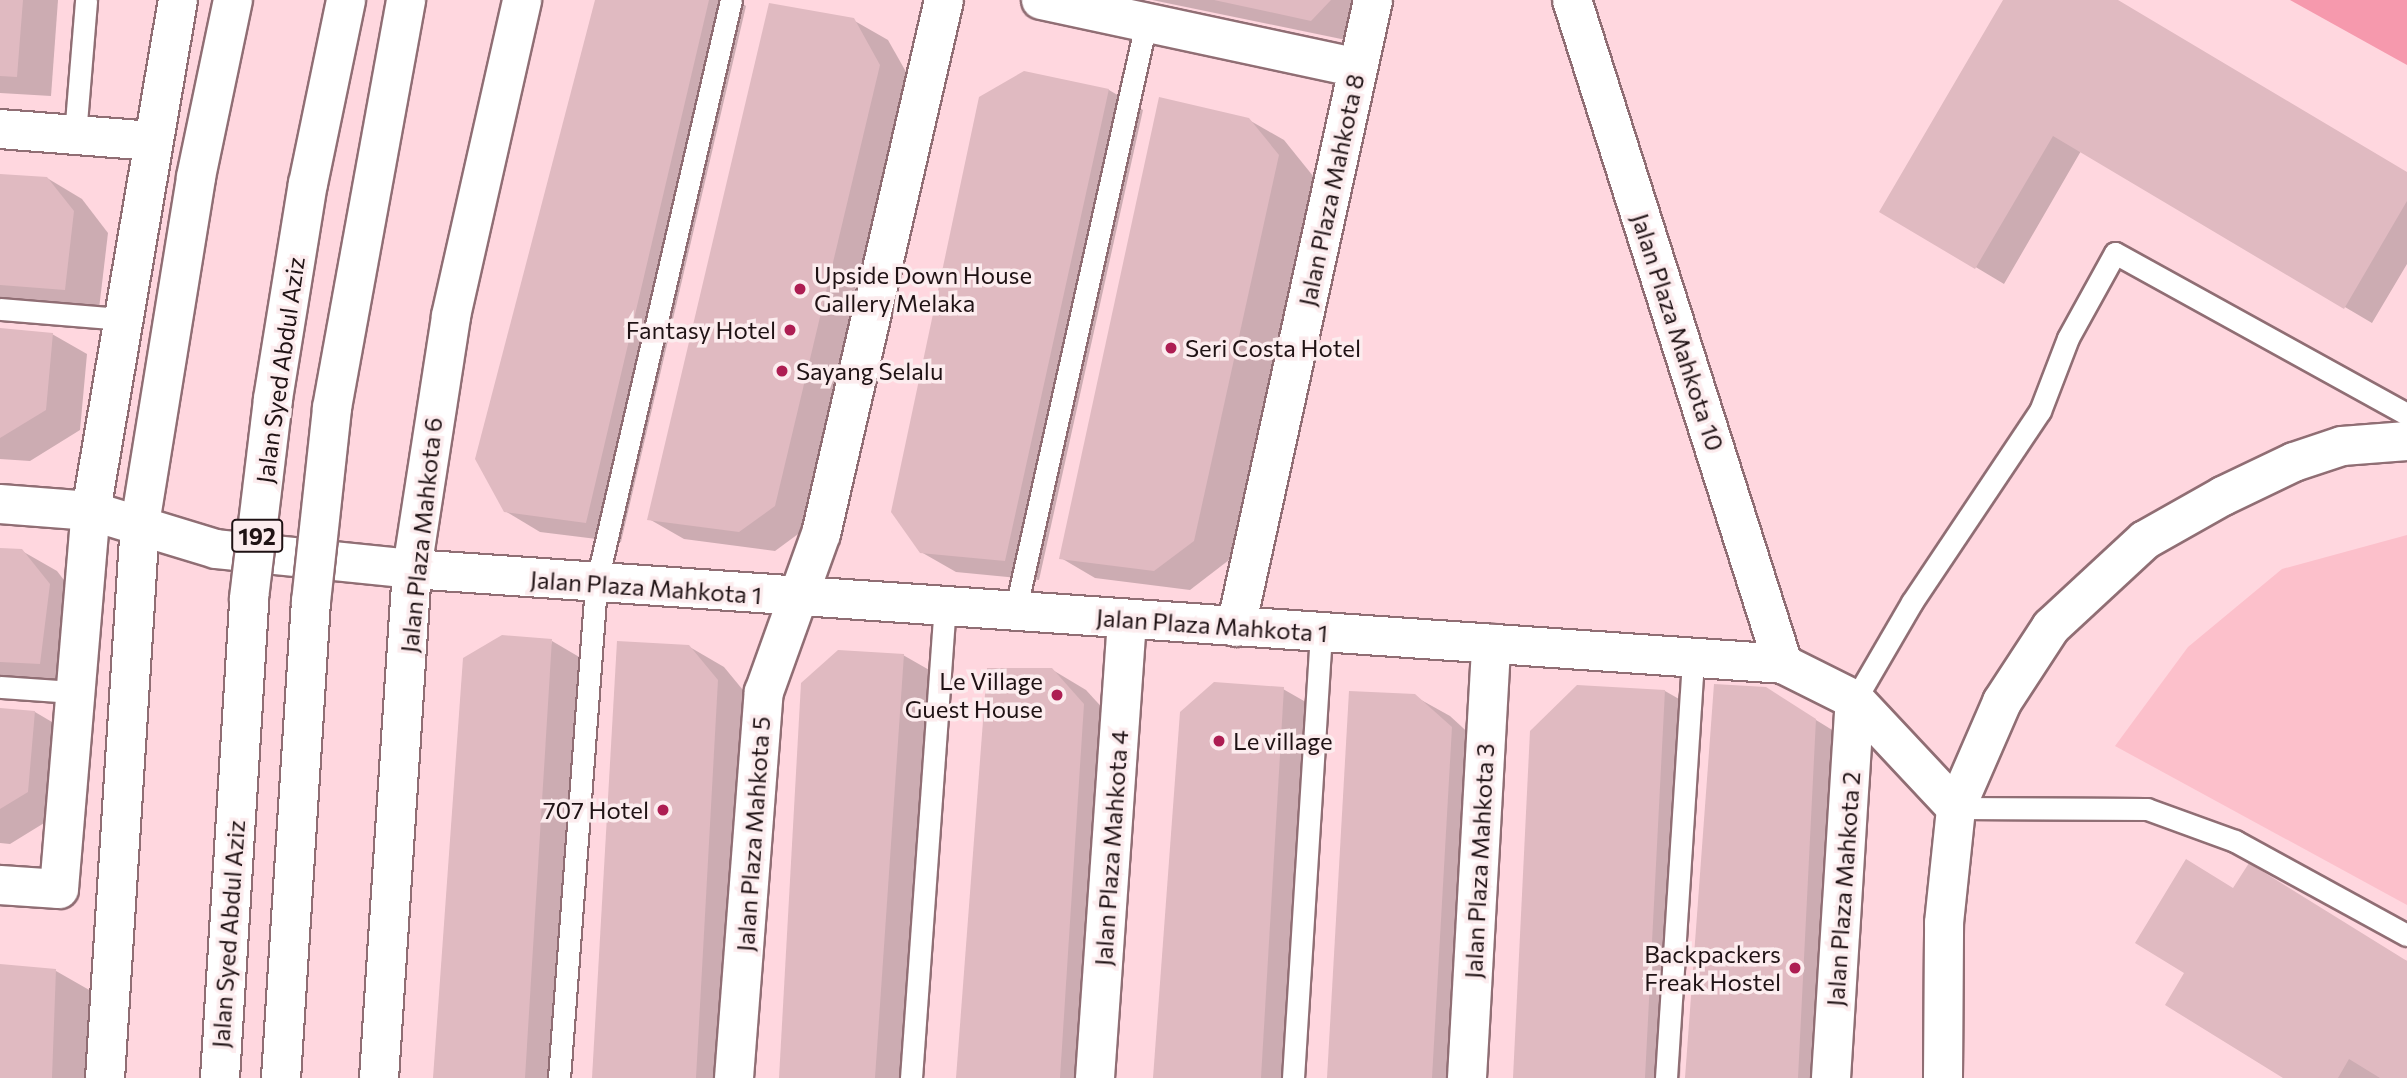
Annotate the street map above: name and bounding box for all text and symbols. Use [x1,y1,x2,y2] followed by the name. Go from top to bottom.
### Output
[1292,71,1370,309] street label: Jalan Plaza Mahkota 8
[1626,210,1730,454] street label: Jalan Plaza Mahkota 10
[250,255,310,485] street label: Jalan Syed Abdul Aziz
[814,261,1032,317] place label: Upside Down House Gallery Melaka
[792,281,808,297] marker: Upside Down House Gallery Melaka
[626,316,776,344] place label: Fantasy Hotel
[782,322,798,338] marker: Fantasy Hotel
[1185,334,1361,362] place label: Seri Costa Hotel
[1163,340,1179,356] marker: Seri Costa Hotel
[796,357,943,385] place label: Sayang Selalu
[774,363,790,379] marker: Sayang Selalu
[394,416,448,654] street label: Jalan Plaza Mahkota 6
[231,516,283,556] road number: 192
[529,565,763,609] street label: Jalan Plaza Mahkota 1
[1095,603,1329,647] street label: Jalan Plaza Mahkota 1
[905,667,1043,723] place label: Le Village Guest House
[1049,687,1065,703] marker: Le Village Guest House
[730,715,776,953] street label: Jalan Plaza Mahkota 5
[1233,727,1333,755] place label: Le village
[1088,729,1134,967] street label: Jalan Plaza Mahkota 4
[1211,733,1227,749] marker: Le village
[1458,743,1500,979] street label: Jalan Plaza Mahkota 3
[1820,771,1866,1007] street label: Jalan Plaza Mahkota 2
[543,796,649,824] place label: 707 Hotel
[655,802,671,818] marker: 707 Hotel
[206,819,250,1049] street label: Jalan Syed Abdul Aziz
[1644,940,1781,996] place label: Backpackers Freak Hostel
[1787,960,1803,976] marker: Backpackers Freak Hostel

